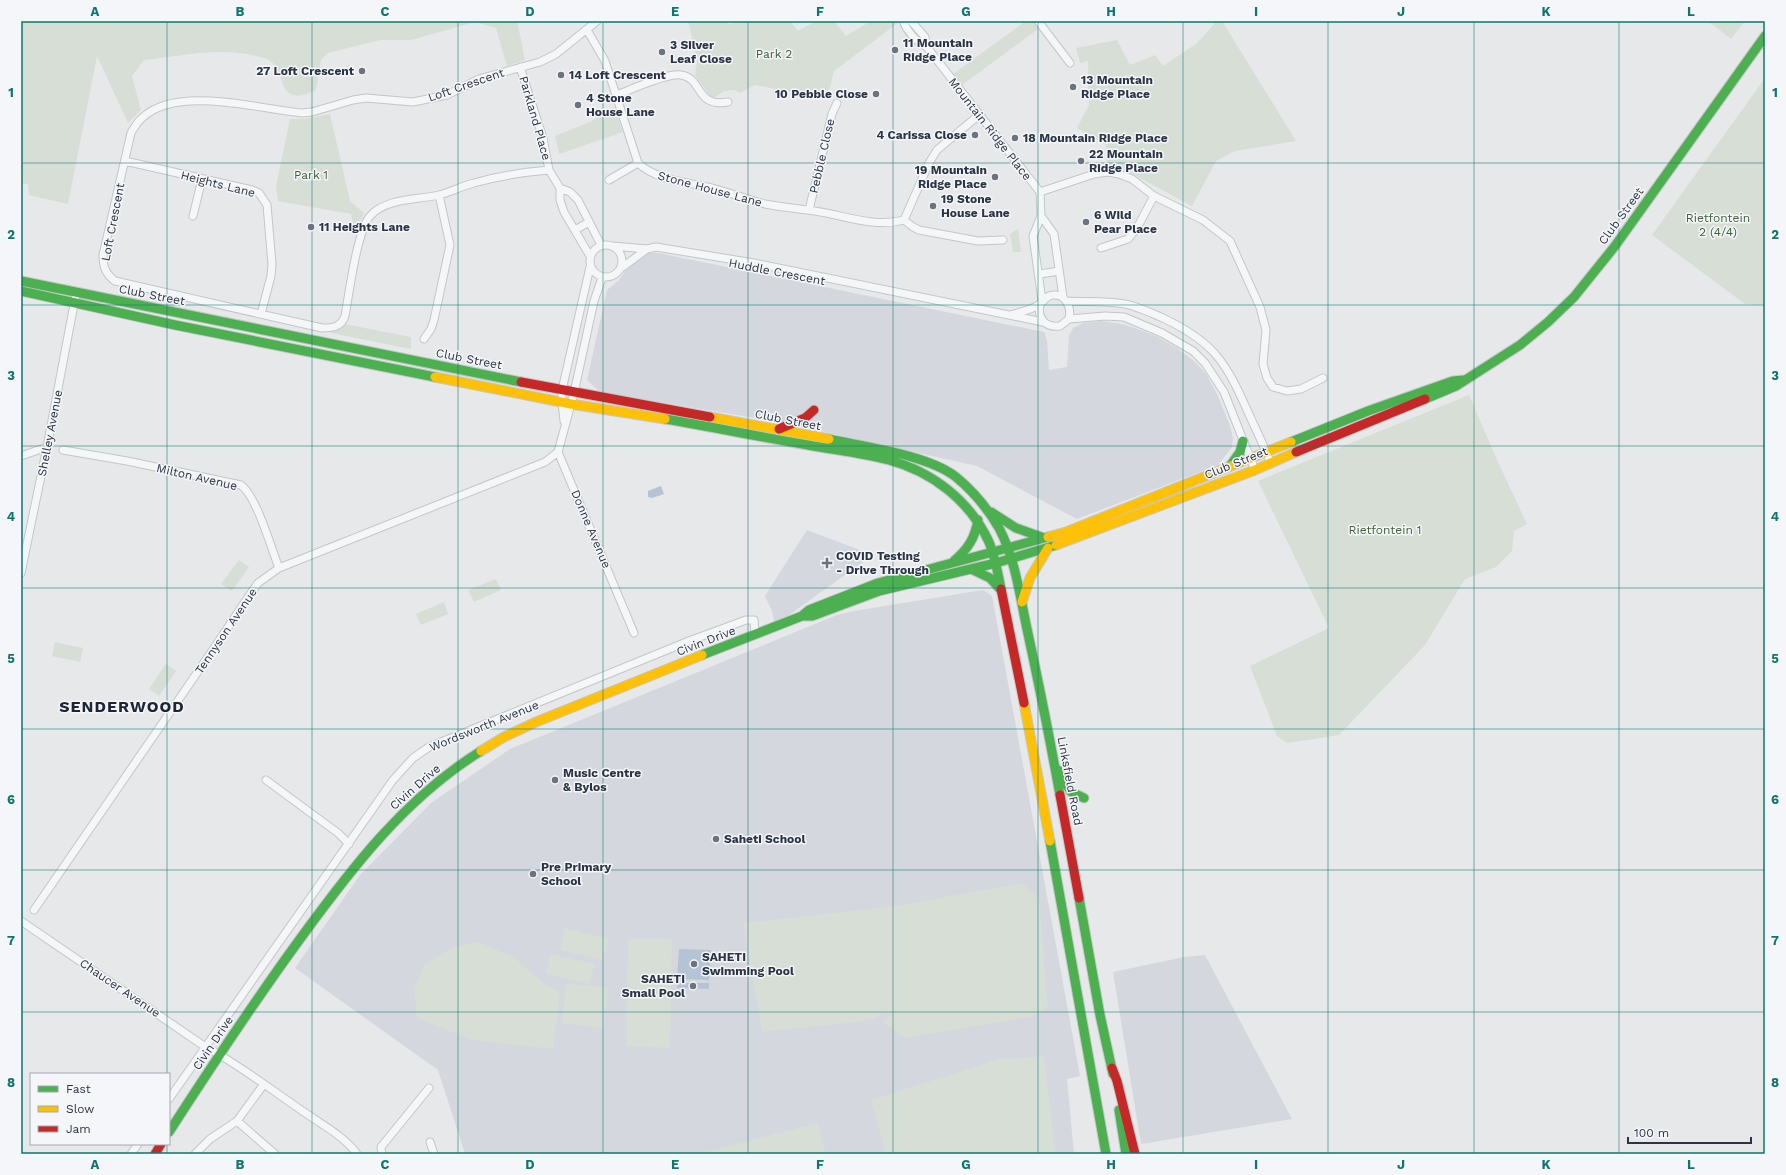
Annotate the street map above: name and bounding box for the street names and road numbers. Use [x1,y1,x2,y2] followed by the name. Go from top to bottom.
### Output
[426,65,506,105] street label: Loft Crescent
[516,74,554,162] street label: Parkland Place
[946,75,1034,183] street label: Mountain Ridge Place
[807,117,837,195] street label: Pebble Close
[179,168,257,200] street label: Heights Lane
[656,168,764,210] street label: Stone House Lane
[99,182,127,262] street label: Loft Crescent
[1596,185,1646,247] street label: Club Street
[728,256,826,288] street label: Huddle Crescent
[118,282,186,308] street label: Club Street
[435,346,503,372] street label: Club Street
[35,388,65,478] street label: Shelley Avenue
[754,407,822,433] street label: Club Street
[1202,444,1270,482] street label: Club Street
[155,461,239,493] street label: Milton Avenue
[568,488,614,570] street label: Donne Avenue
[192,585,260,677] street label: Tennyson Avenue
[674,623,738,659] street label: Civin Drive
[427,698,541,754] street label: Wordsworth Avenue
[1055,735,1085,827] street label: Linksfield Road
[387,761,443,813] street label: Civin Drive
[77,956,163,1020] street label: Chaucer Avenue
[190,1013,236,1073] street label: Civin Drive

